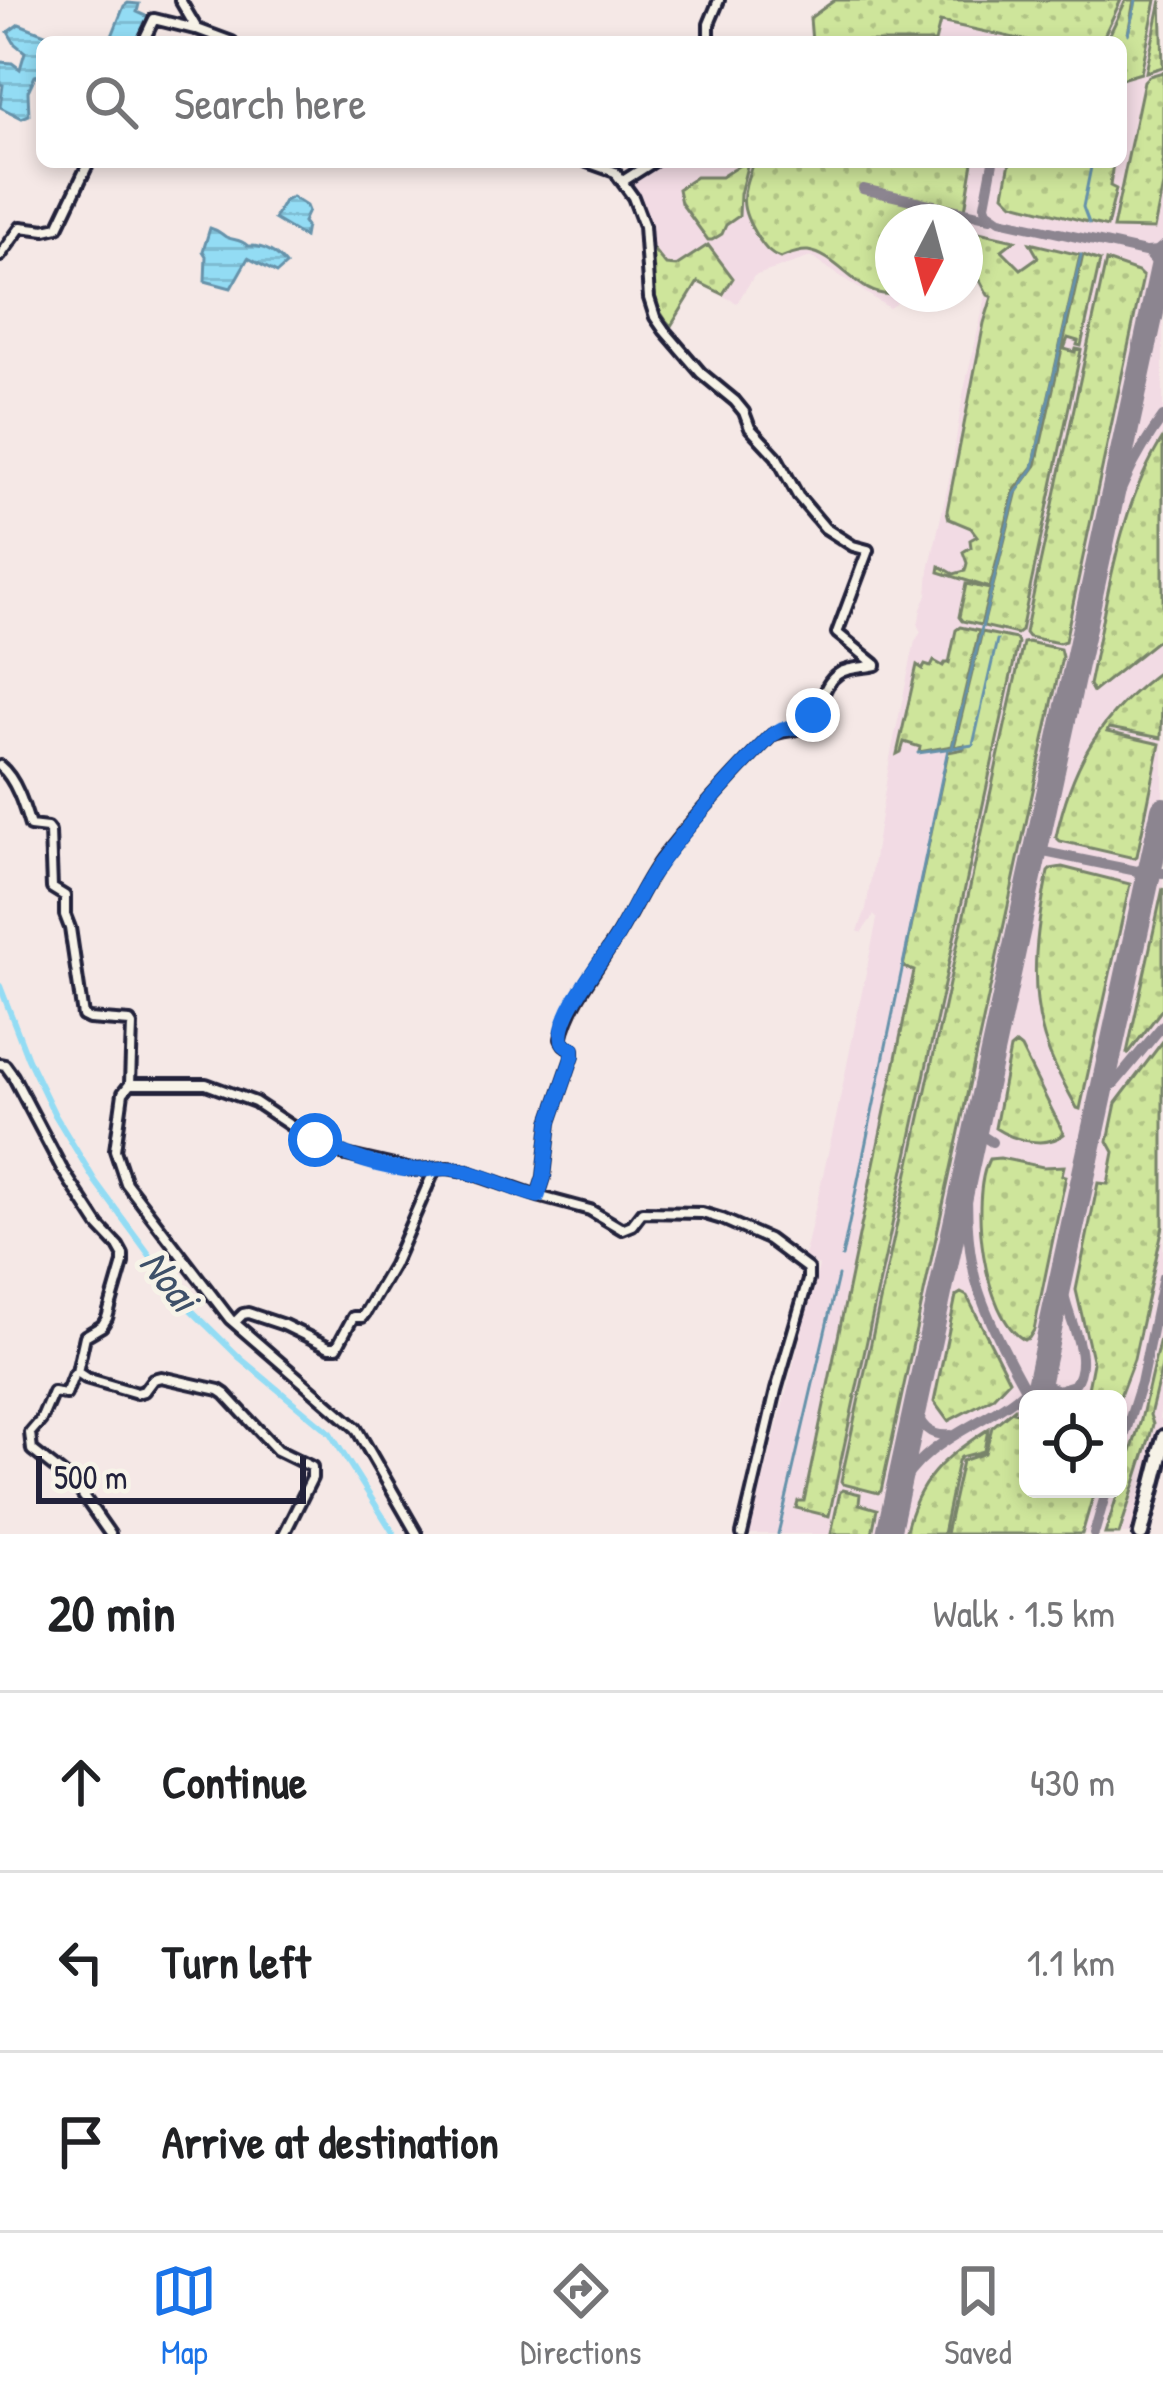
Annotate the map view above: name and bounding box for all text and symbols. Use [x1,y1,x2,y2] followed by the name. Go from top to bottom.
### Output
[36,36,1127,168] search box
[78,69,144,135] icon: search
[174,72,366,133] text: Search here
[875,204,983,312] north arrow
[786,688,840,742] route end
[288,1113,342,1167] route start
[128,1236,215,1326] water label: Noai
[1019,1390,1127,1498] map controls
[1019,1390,1127,1498] button: locate
[36,1450,306,1503] scale bar
[54,1455,128,1499] text: 500 m
[48,1578,176,1647] text: 20 min
[933,1586,1115,1639] text: Walk · 1.5 km
[48,1749,114,1815] icon: ahead
[162,1751,307,1812] text: Continue
[1030,1755,1115,1808] text: 430 m
[48,1929,114,1995] icon: left
[162,1931,311,1992] text: Turn left
[1027,1935,1115,1988] text: 1.1 km
[48,2109,114,2175] icon: arrive
[162,2111,499,2172] text: Arrive at destination
[151,2258,217,2374] tab: Map
[520,2258,642,2374] tab: Directions
[944,2258,1012,2374] tab: Saved

